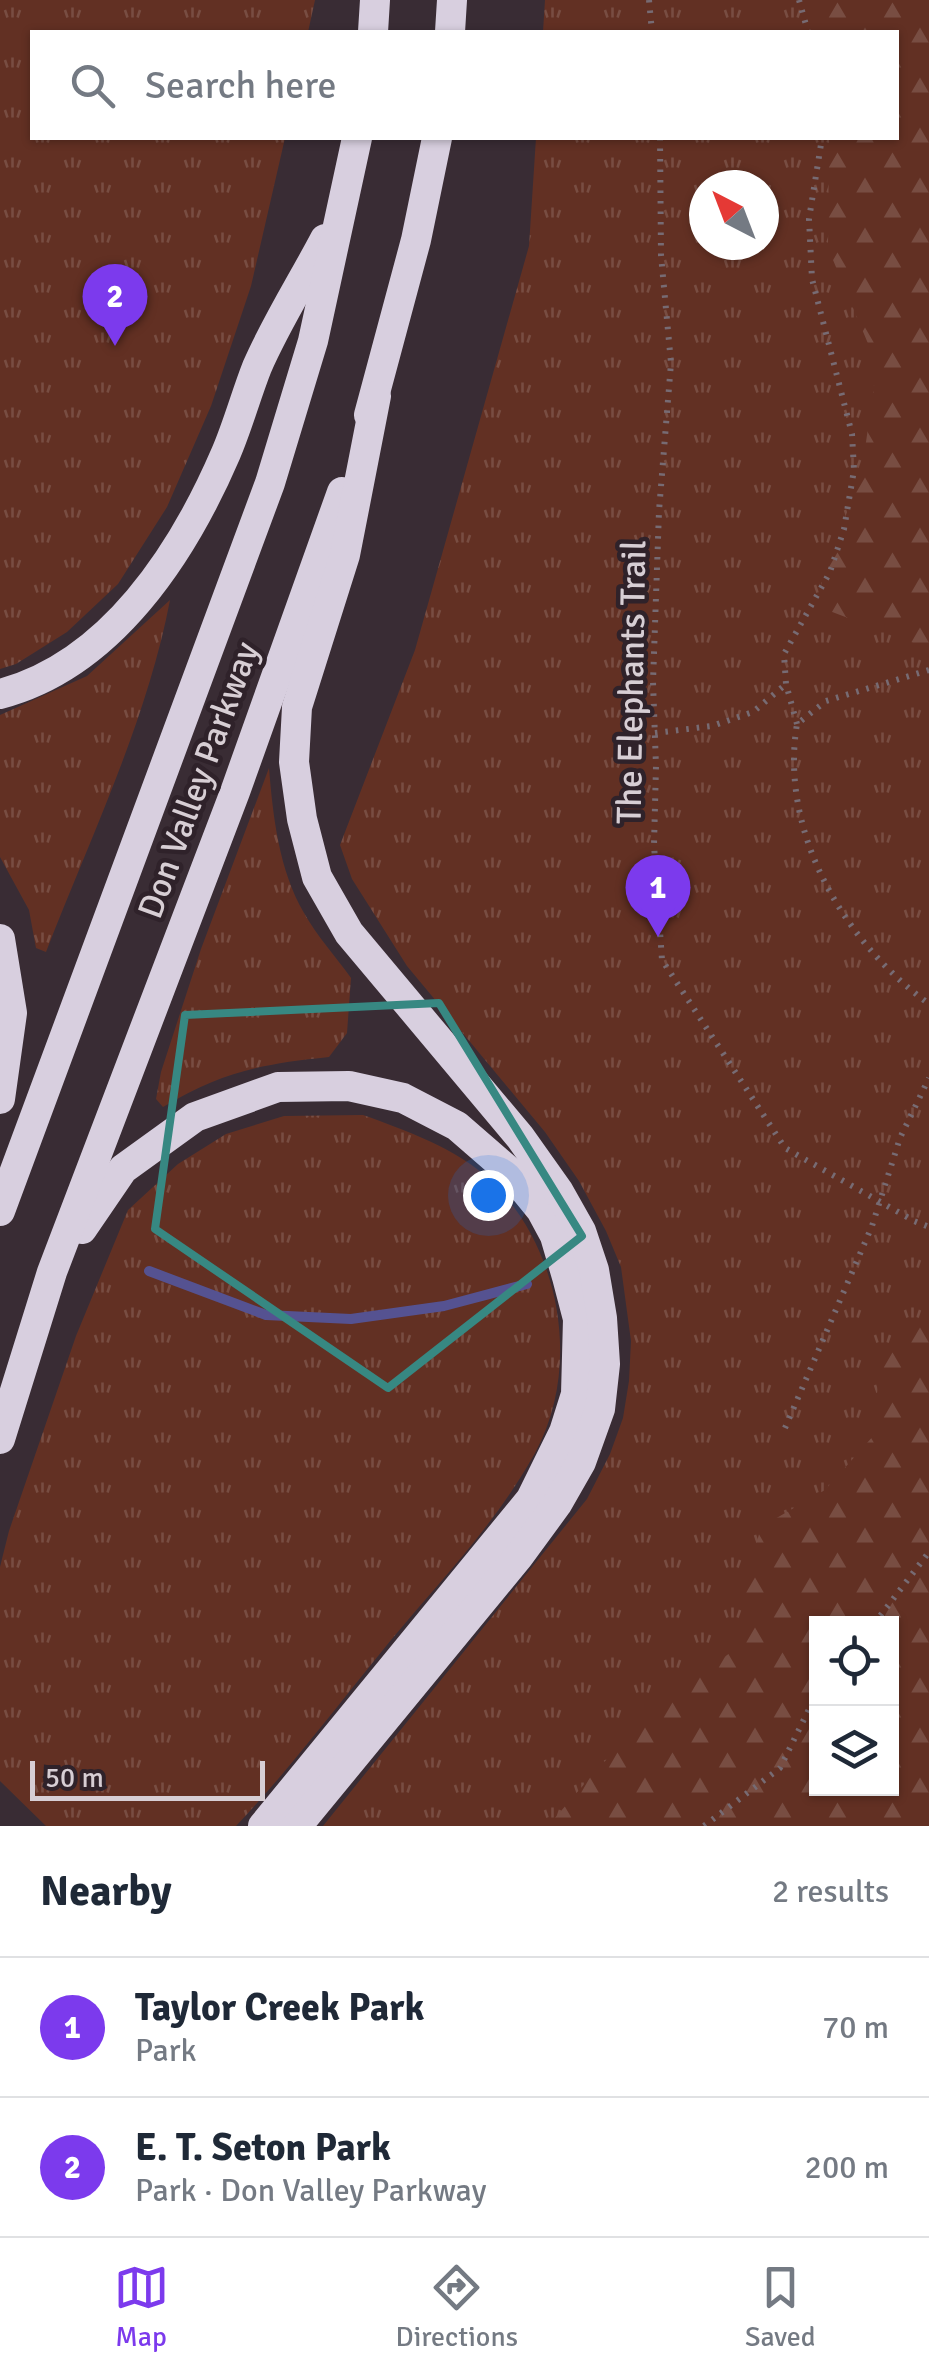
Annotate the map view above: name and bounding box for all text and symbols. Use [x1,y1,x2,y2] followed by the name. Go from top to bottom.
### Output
[30,30,899,140] search box
[65,58,120,113] icon: search
[145,62,337,109] text: Search here
[689,170,779,260] north arrow
[82,264,148,346] pin: 2
[608,540,655,824] street label: The Elephants Trail
[129,636,268,924] street label: Don Valley Parkway
[626,854,690,937] pin: 1
[463,1170,514,1221] your location
[809,1616,899,1796] map controls
[809,1616,899,1706] button: locate
[809,1706,899,1796] button: layers
[30,1756,265,1800] scale bar
[45,1761,104,1795] text: 50 m
[40,1866,172,1917] text: Nearby
[772,1872,889,1911] text: 2 results
[135,1984,424,2031] text: Taylor Creek Park
[64,2008,81,2047] text: 1
[822,2008,889,2047] text: 70 m
[135,2031,197,2070] text: Park
[135,2124,391,2171] text: E. T. Seton Park
[64,2148,81,2187] text: 2
[805,2148,889,2187] text: 200 m
[135,2171,486,2210] text: Park · Don Valley Parkway
[114,2260,169,2354] tab: Map
[396,2260,518,2354] tab: Directions
[745,2260,815,2354] tab: Saved

